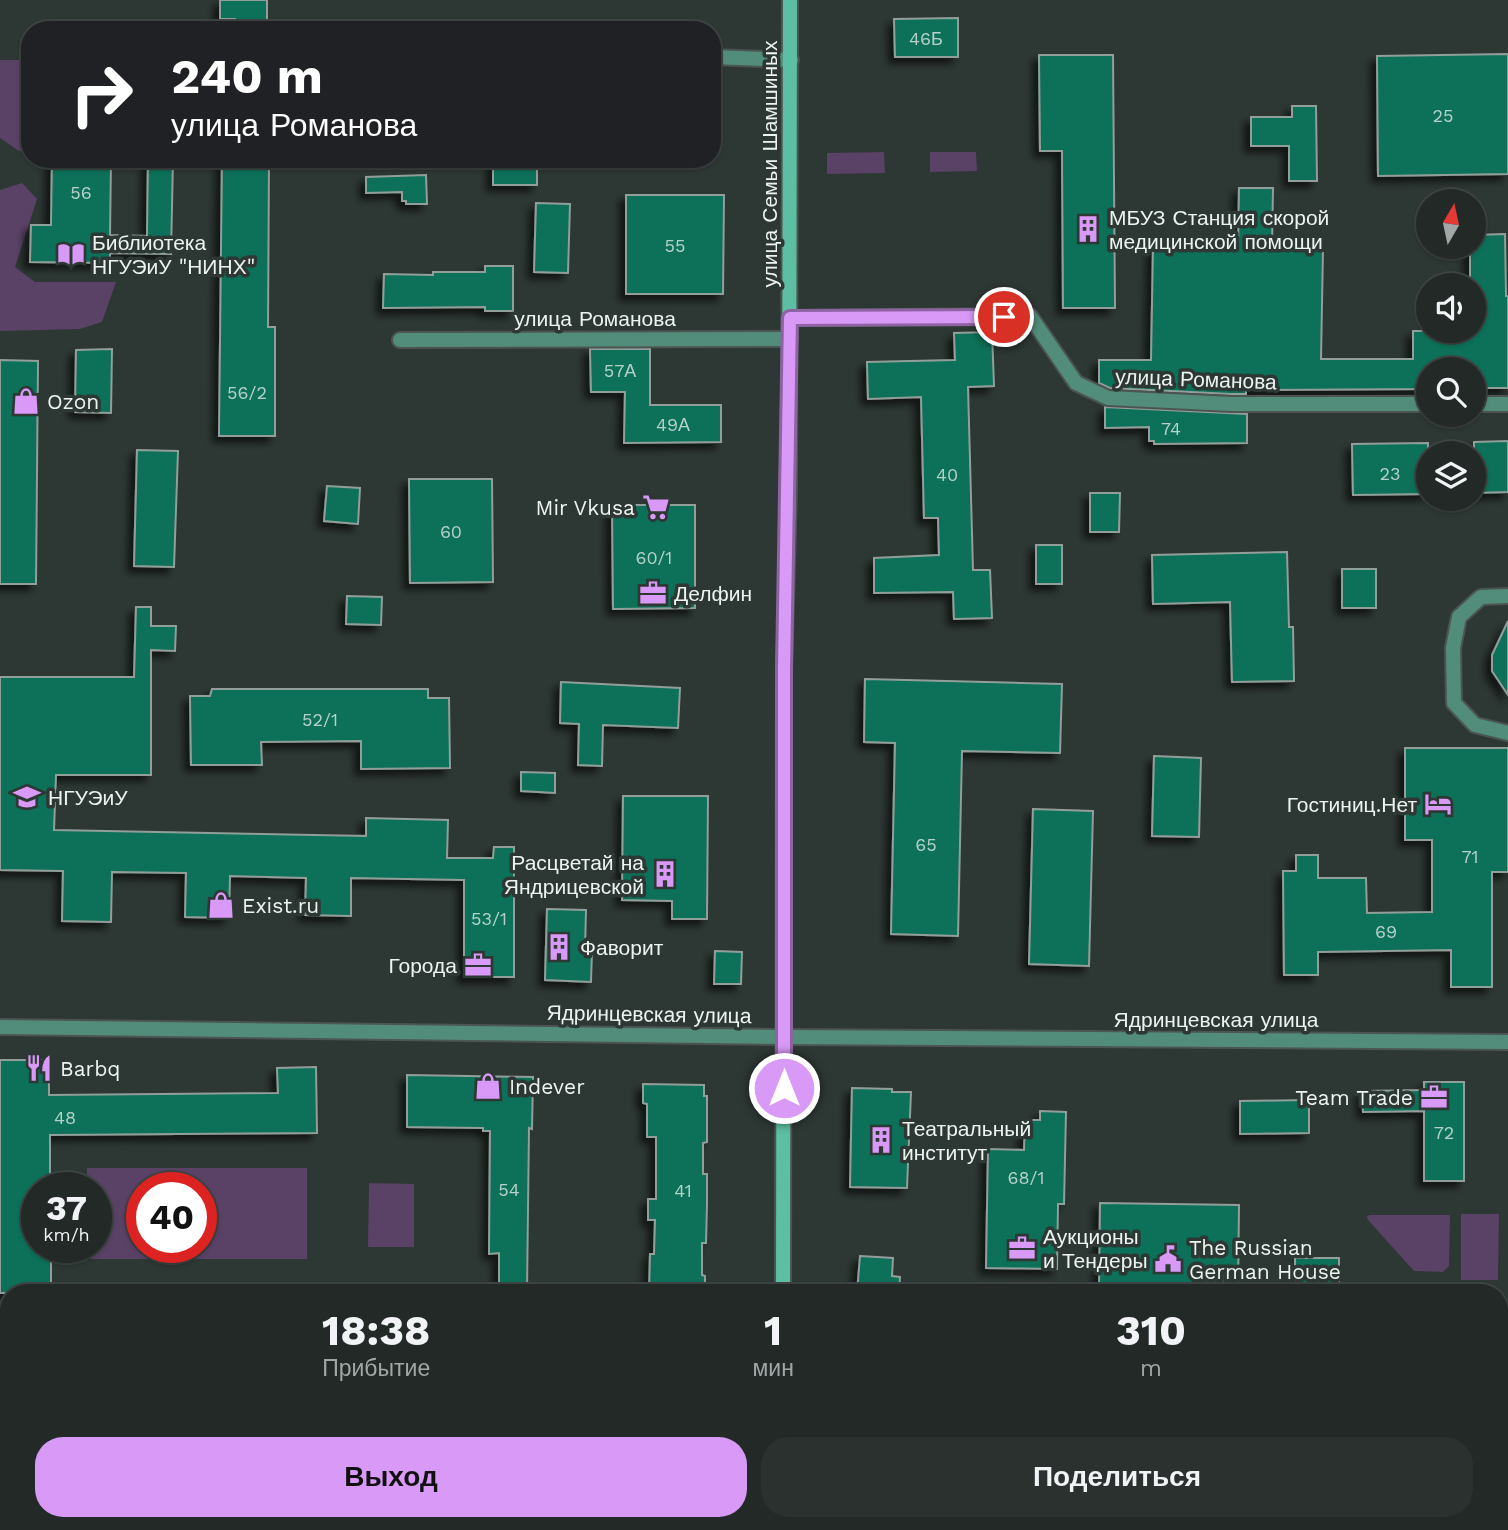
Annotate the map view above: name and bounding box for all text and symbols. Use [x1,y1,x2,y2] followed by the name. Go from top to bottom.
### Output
[909,28,943,49] house number: 46Б
[757,40,782,288] street label: улица Семьи Шамшиных
[171,47,323,105] text: 240 m
[56,49,147,140] icon: right
[1433,105,1453,126] house number: 25
[171,106,417,144] text: улица Романова
[70,182,92,203] house number: 56
[1416,189,1486,259] north arrow
[1416,189,1486,511] map controls
[1109,205,1329,254] place label: МБУЗ Станция скорой медицинской помощи
[1073,214,1103,244] building icon: МБУЗ Станция скорой медицинской помощи
[92,230,255,279] place label: Библиотека НГУЭиУ "НИНХ"
[665,235,685,256] house number: 55
[56,239,86,269] library icon: Библиотека НГУЭиУ "НИНХ"
[1416,273,1486,343] button: sound
[974,287,1034,347] pin
[985,298,1023,336] icon: arrive
[514,306,676,331] street label: улица Романова
[1416,357,1486,427] button: search
[604,360,636,381] house number: 57А
[1115,364,1278,394] street label: улица Романова
[227,382,267,403] house number: 56/2
[11,386,41,416] shop icon: Ozon
[47,389,99,414] place label: Ozon
[656,414,690,435] house number: 49А
[1161,418,1181,439] house number: 74
[1416,441,1486,511] button: layers
[1380,463,1401,484] house number: 23
[936,464,958,485] house number: 40
[641,492,671,522] supermarket icon: Mir Vkusa
[536,495,635,520] place label: Mir Vkusa
[440,521,462,542] house number: 60
[636,547,672,568] house number: 60/1
[638,578,668,608] office icon: Делфин
[674,581,752,606] place label: Делфин
[302,709,338,730] house number: 52/1
[12,782,42,812] school or university icon: НГУЭиУ
[48,785,128,810] place label: НГУЭиУ
[1423,789,1453,819] hotel icon: Гостиниц.Нет
[1287,792,1417,817] place label: Гостиниц.Нет
[915,834,937,855] house number: 65
[1461,846,1479,867] house number: 71
[504,850,644,899] place label: Расцветай на Яндрицевской
[650,859,680,889] building icon: Расцветай на Яндрицевской
[206,890,236,920] shop icon: Exist.ru
[242,893,319,918] place label: Exist.ru
[471,908,507,929] house number: 53/1
[1375,921,1397,942] house number: 69
[544,932,574,962] building icon: Фаворит
[580,935,664,960] place label: Фаворит
[463,950,493,980] office icon: Города
[389,953,457,978] place label: Города
[546,1000,752,1028] street label: Ядринцевская улица
[1114,1007,1319,1032] street label: Ядринцевская улица
[747,1051,821,1125] position arrow
[24,1053,54,1083] restaurant icon: Barbq
[60,1056,121,1081] place label: Barbq
[473,1071,503,1101] shop icon: Indever
[509,1074,585,1099] place label: Indever
[1419,1082,1449,1112] office icon: Team Trade
[1295,1085,1413,1110] place label: Team Trade
[54,1107,76,1128] house number: 48
[902,1116,1031,1165] place label: Театральный институт
[1434,1122,1454,1143] house number: 72
[866,1125,896,1155] building icon: Театральный институт
[1008,1167,1044,1188] house number: 68/1
[126,1172,217,1263] speed limit sign: 40
[498,1179,520,1200] house number: 54
[674,1180,692,1201] house number: 41
[46,1187,87,1229] text: 37
[43,1224,90,1245] text: km/h
[1043,1224,1148,1273] place label: Аукционы и Тендеры
[1007,1233,1037,1263] office icon: Аукционы и Тендеры
[1189,1235,1341,1284] place label: The Russian German House
[1153,1244,1183,1274] public building icon: The Russian German House
[322,1306,430,1355] text: 18:38
[764,1306,782,1355] text: 1
[1116,1306,1186,1355] text: 310
[322,1355,430,1382] text: Прибытие
[752,1355,794,1382] text: мин
[1140,1355,1162,1382] text: m
[35,1437,747,1517] button: Выход
[761,1437,1473,1517] button: Поделиться

